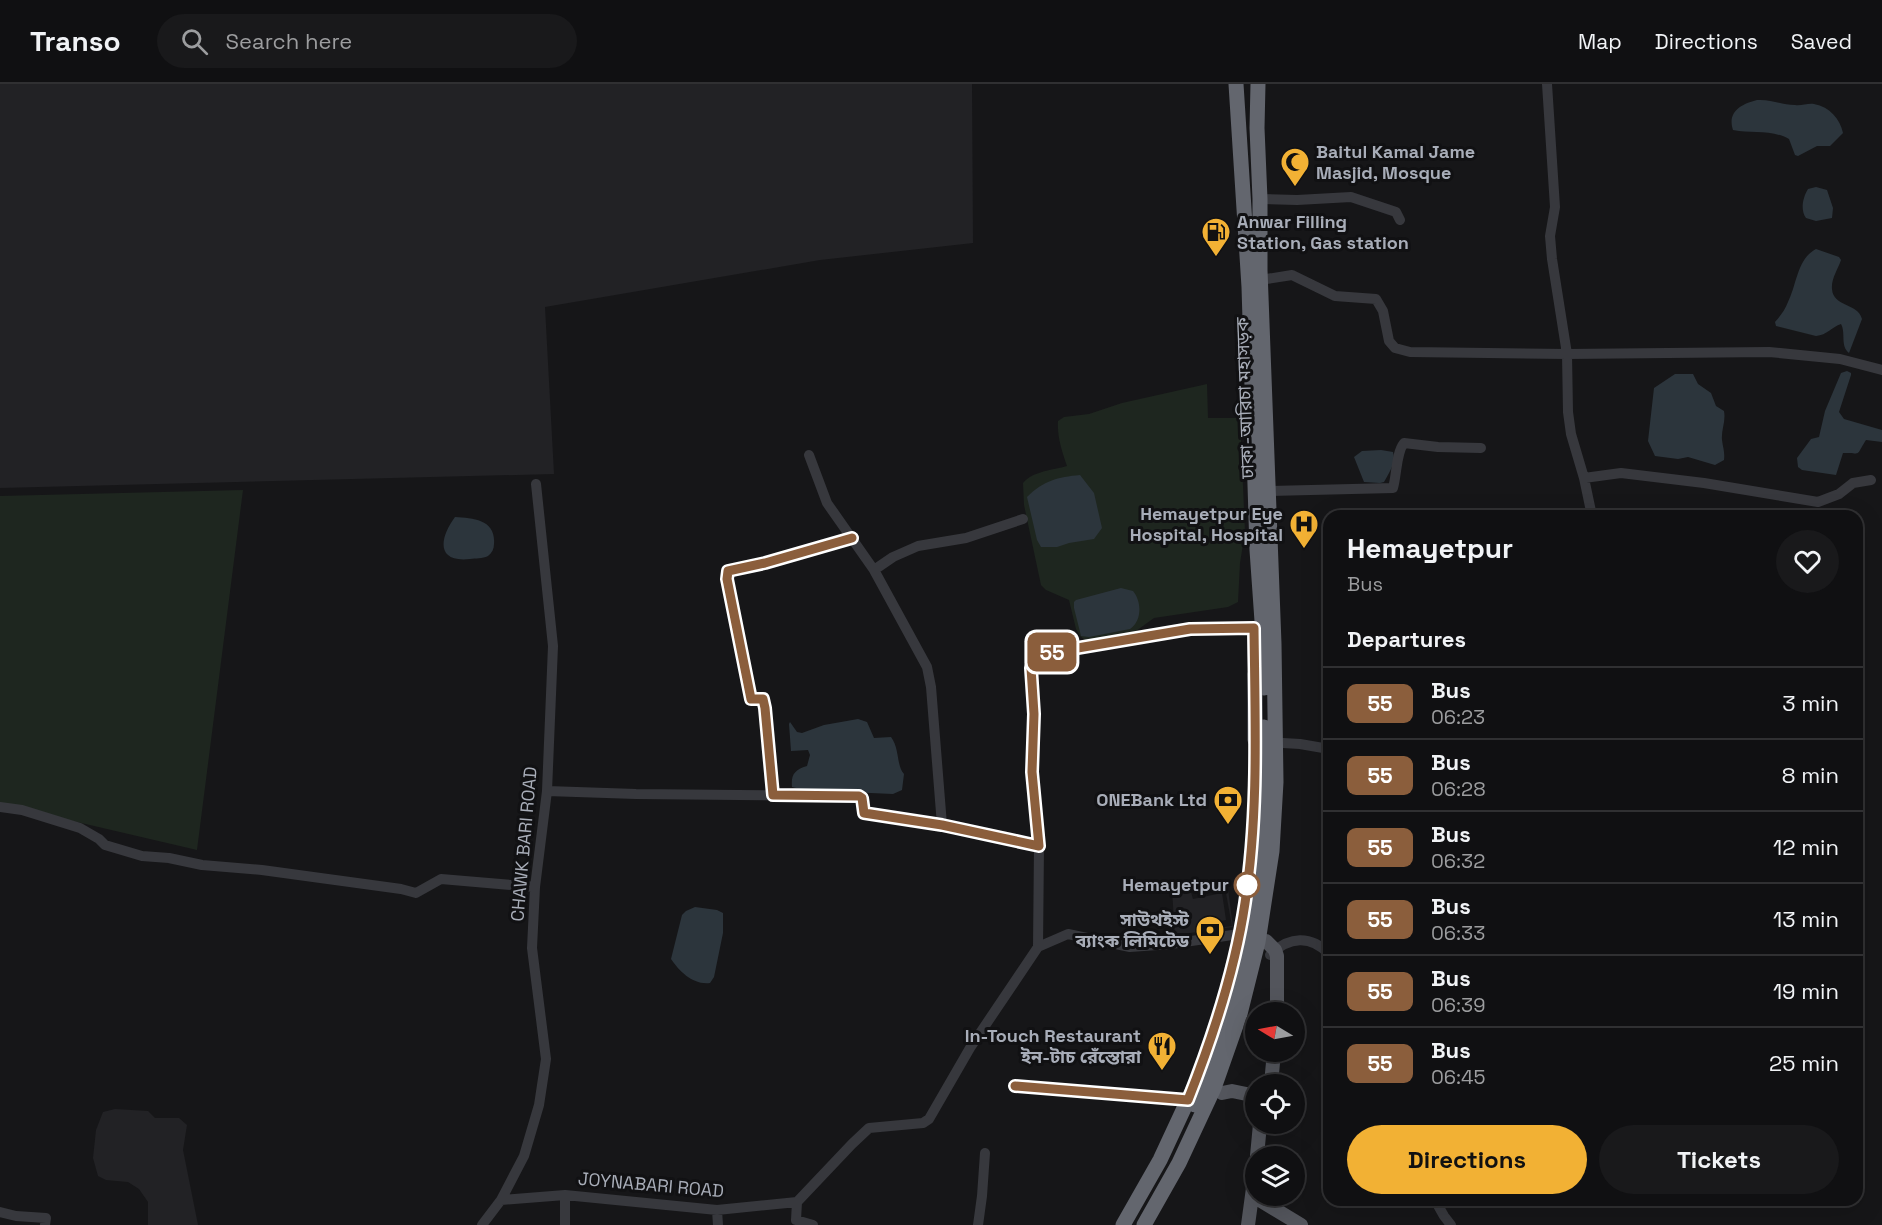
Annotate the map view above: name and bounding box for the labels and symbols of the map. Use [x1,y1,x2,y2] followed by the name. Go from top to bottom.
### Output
[1316,140,1475,184] place label: Baitul Kamal Jame Masjid, Mosque
[1279,146,1311,188] mosque icon: Baitul Kamal Jame Masjid, Mosque
[1237,210,1409,254] place label: Anwar Filling Station, Gas station
[1200,216,1232,258] fuel station icon: Anwar Filling Station, Gas station
[1230,316,1259,480] street label: ঢাকা-আরিচা মহাসড়ক
[1130,502,1283,546] place label: Hemayetpur Eye Hospital, Hospital
[1288,508,1320,550] hospital icon: Hemayetpur Eye Hospital, Hospital
[1025,632,1079,672] line badge: 55
[505,765,542,922] street label: CHAWK BARI ROAD
[1212,784,1244,826] bank icon: ONEBank Ltd
[1096,788,1207,811] place label: ONEBank Ltd
[1234,872,1260,898] marker: Hemayetpur
[1122,873,1229,896] place label: Hemayetpur
[1074,908,1190,952] place label: সাউথইস্ট ব্যাংক লিমিটেড
[1194,914,1226,956] bank icon: সাউথইস্ট ব্যাংক লিমিটেড
[1245,1002,1305,1062] north arrow
[965,1024,1142,1068] place label: In-Touch Restaurant ইন-টাচ রেঁস্তোরা
[1146,1030,1178,1072] restaurant icon: In-Touch Restaurant ইন-টাচ রেঁস্তোরা
[577,1167,725,1202] street label: JOYNABARI ROAD

